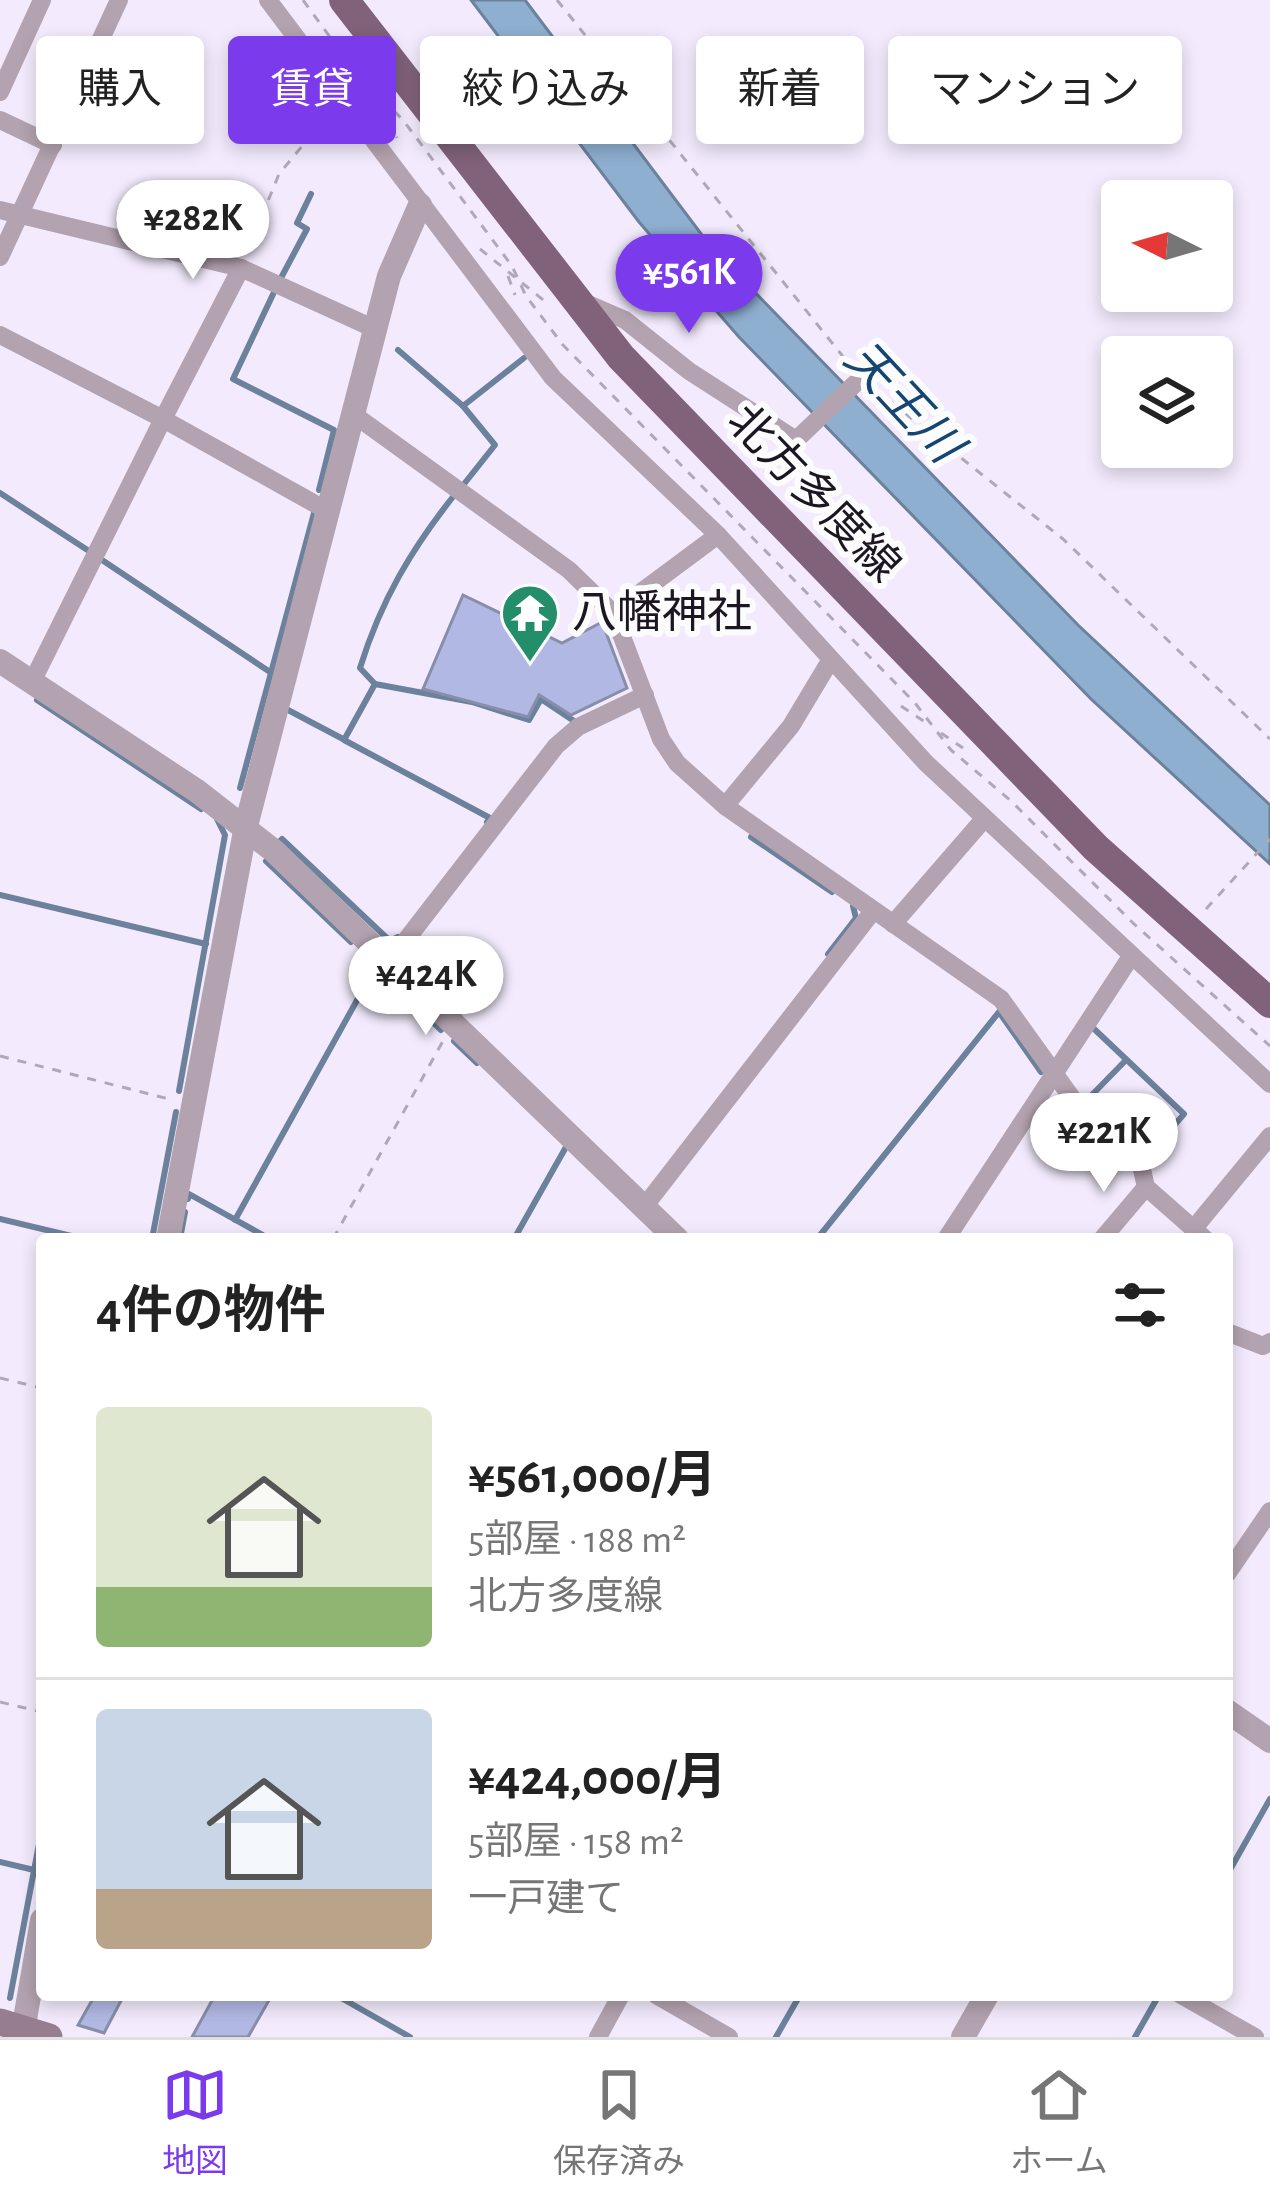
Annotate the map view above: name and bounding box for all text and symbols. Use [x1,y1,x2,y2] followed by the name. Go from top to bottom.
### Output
[36,36,204,144] chip: 購入
[228,36,396,144] chip: 賃貸
[420,36,672,144] chip: 絞り込み
[696,36,864,144] chip: 新着
[888,36,1182,144] chip: マンション
[109,180,277,282] pin: ¥282K
[1101,180,1233,312] north arrow
[1101,180,1233,468] map controls
[143,199,243,238] text: ¥282K
[605,234,773,336] pin: ¥561K
[642,253,736,292] text: ¥561K
[835,334,972,476] water label: 天王川
[1101,336,1233,468] button: layers
[719,396,909,591] street label: 北方多度線
[499,582,561,664] temple icon: 八幡神社
[572,589,752,636] place label: 八幡神社
[342,936,510,1038] pin: ¥424K
[376,955,476,994] text: ¥424K
[1020,1093,1188,1195] pin: ¥221K
[1057,1112,1151,1151] text: ¥221K
[1107,1272,1173,1338] icon: filters
[96,1286,326,1337] text: 4件の物件
[468,1451,717,1502] text: ¥561,000/月
[192,1455,336,1599] icon: home
[468,1521,686,1560] text: 5部屋 · 188 m²
[468,1578,663,1617] text: 北方多度線
[468,1753,727,1804] text: ¥424,000/月
[192,1757,336,1901] icon: home
[468,1823,684,1862] text: 5部屋 · 158 m²
[468,1880,624,1919] text: 一戸建て
[162,2062,228,2183] tab: 地図
[553,2062,685,2183] tab: 保存済み
[1010,2062,1108,2183] tab: ホーム

